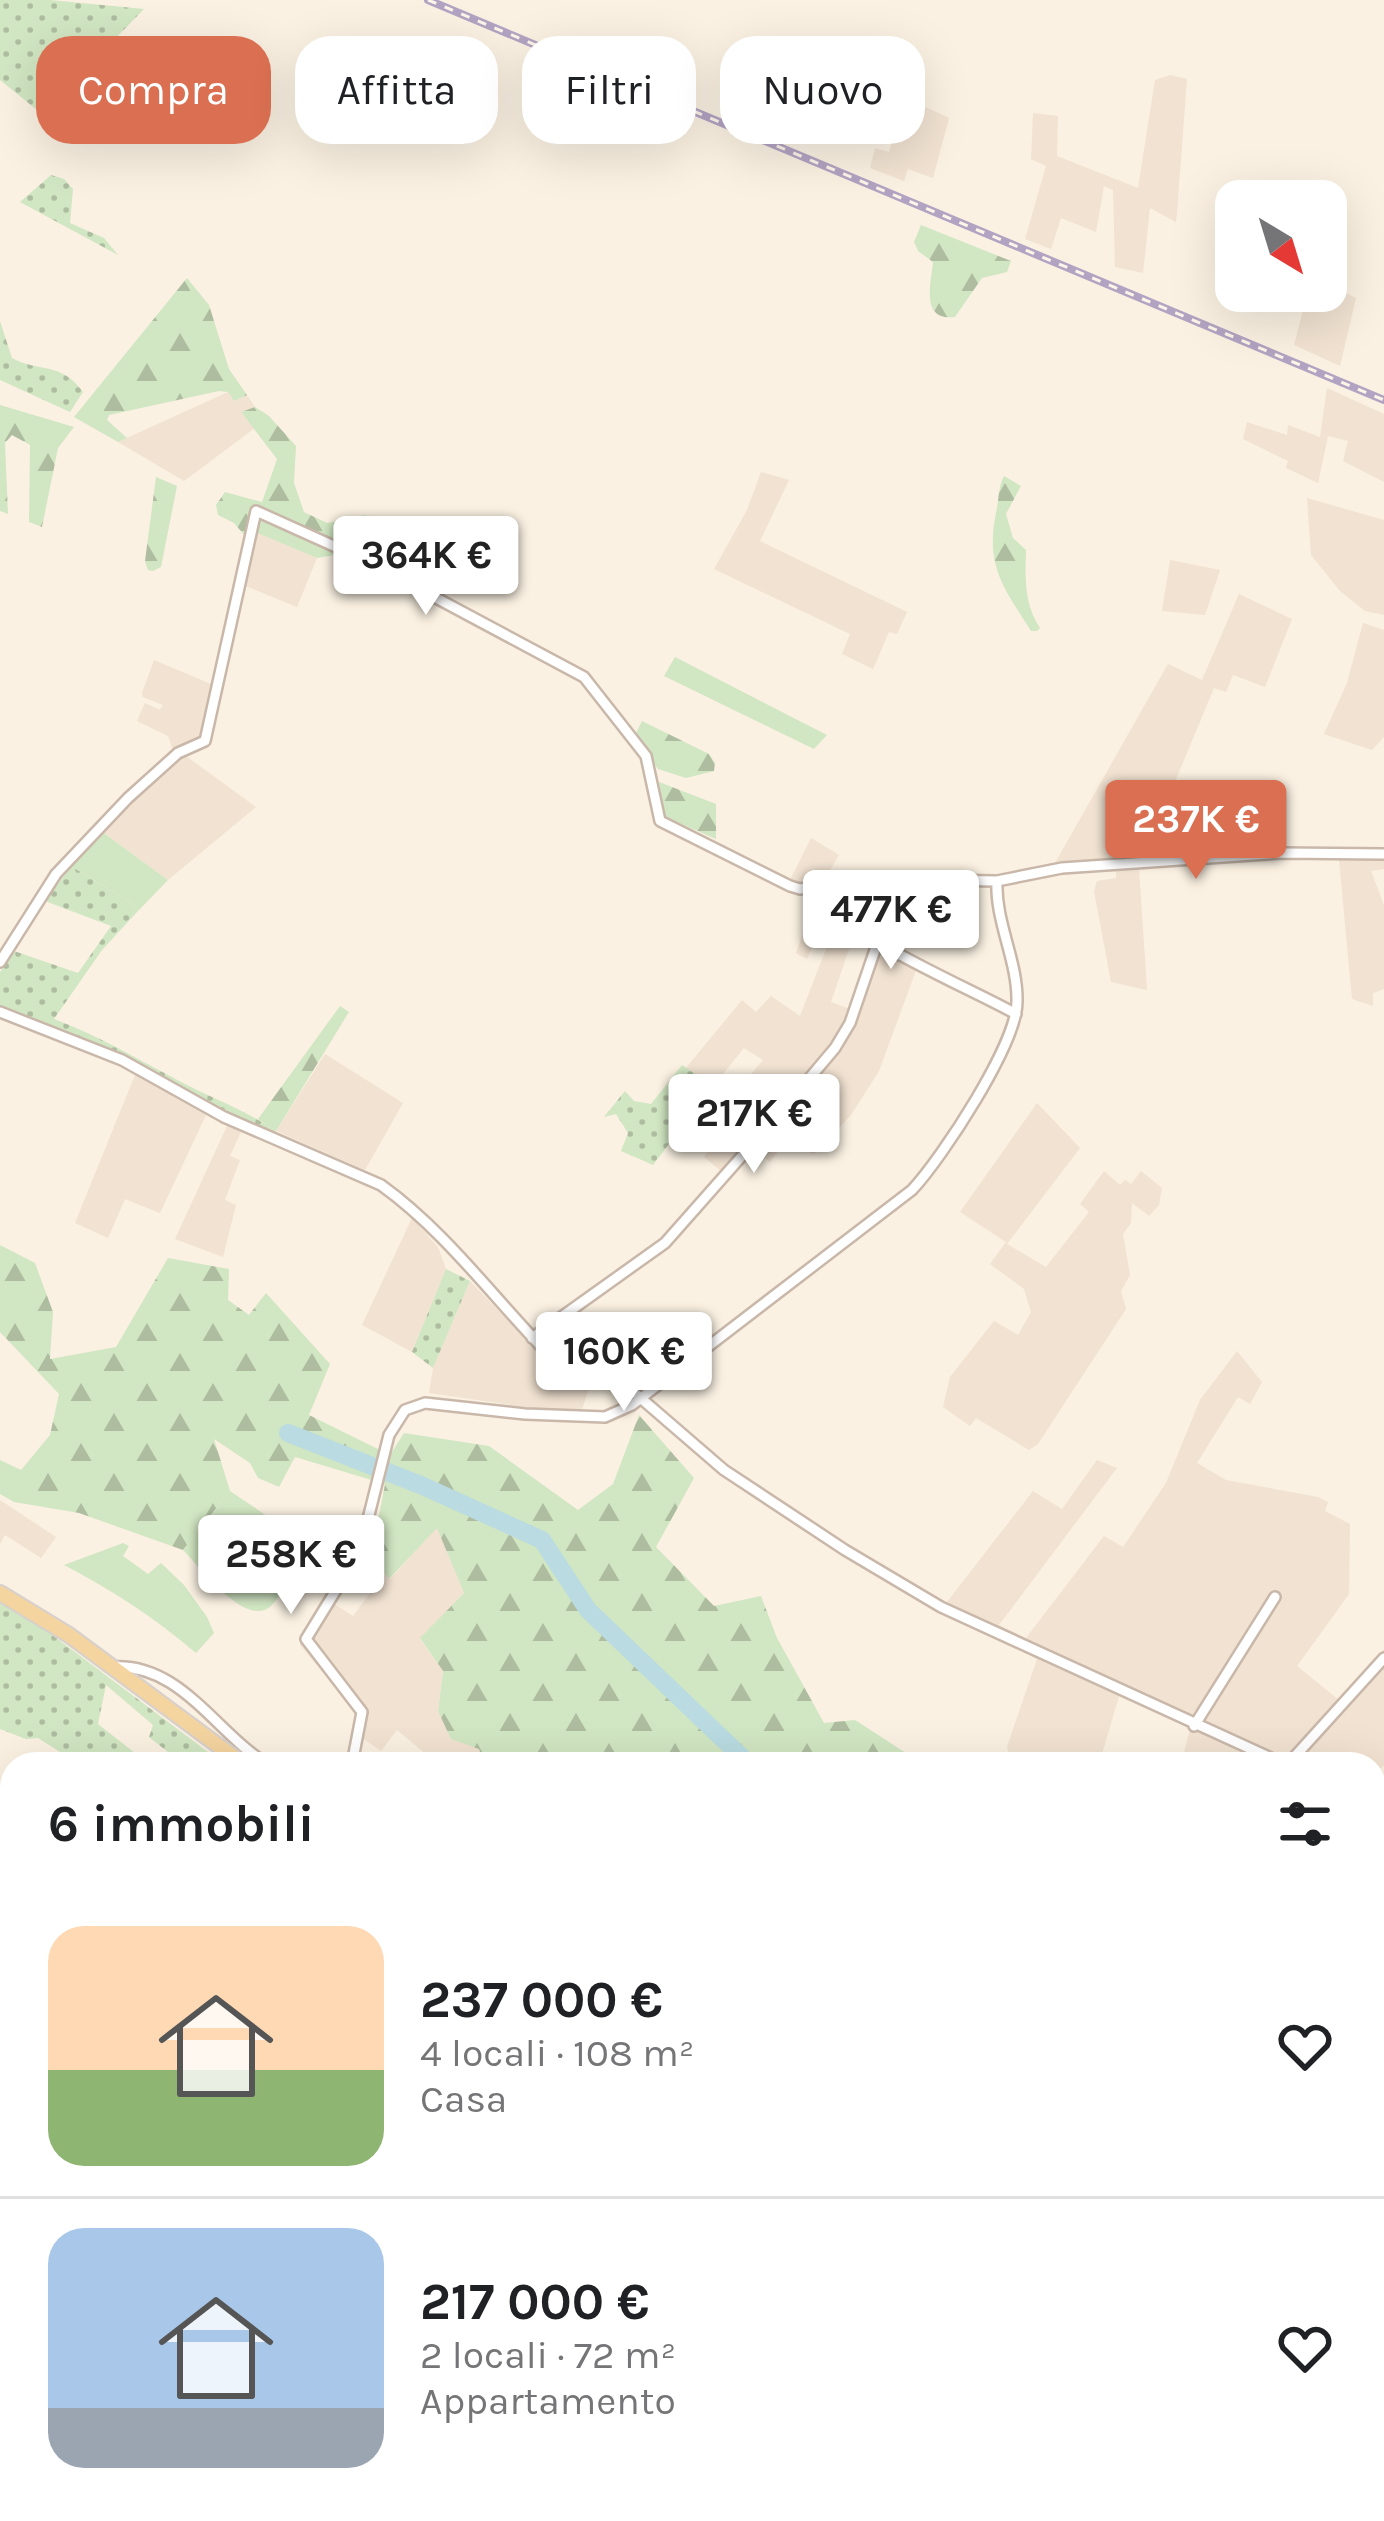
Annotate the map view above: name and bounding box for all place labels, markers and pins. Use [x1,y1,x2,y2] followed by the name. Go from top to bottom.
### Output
[328,516,524,618] pin: 364K €
[1098,780,1294,882] pin: 237K €
[793,870,989,972] pin: 477K €
[656,1074,852,1176] pin: 217K €
[526,1312,722,1414] pin: 160K €
[193,1515,389,1617] pin: 258K €

